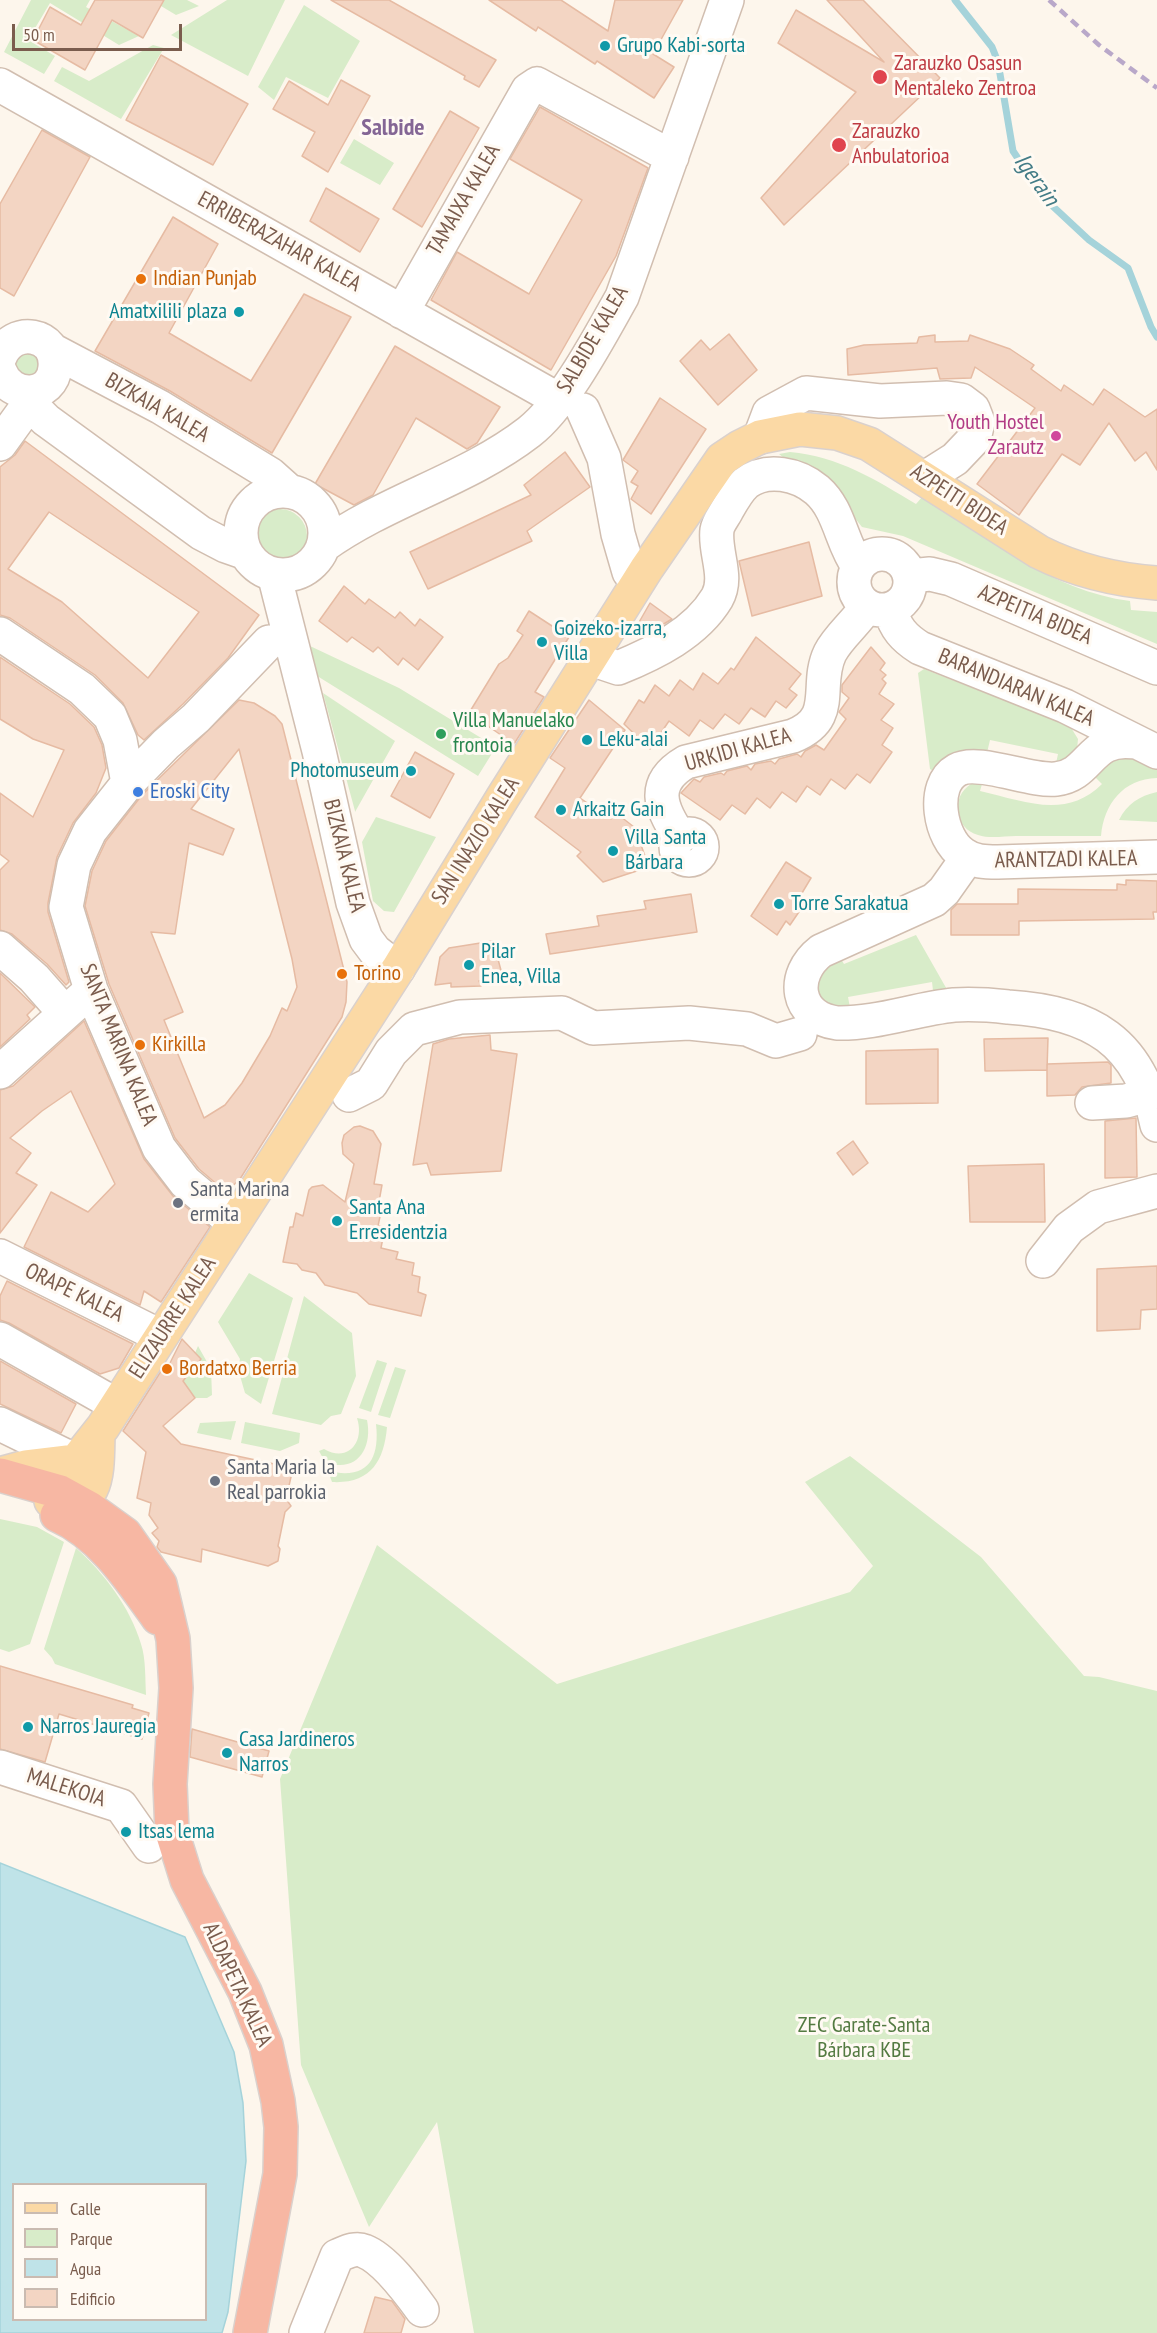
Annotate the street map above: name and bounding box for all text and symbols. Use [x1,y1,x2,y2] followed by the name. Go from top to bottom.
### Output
[15,12,184,50] scale bar
[23,23,55,46] text: 50 m
[617,33,745,59] place label: Grupo Kabi-sorta
[598,39,612,53] marker: Grupo Kabi-sorta
[894,51,1036,102] place label: Zarauzko Osasun Mentaleko Zentroa
[871,68,889,86] marker: Zarauzko Osasun Mentaleko Zentroa
[361,114,425,142] district label: Salbide
[852,119,950,170] place label: Zarauzko Anbulatorioa
[830,136,848,154] marker: Zarauzko Anbulatorioa
[422,140,506,260] street label: TAMAIXA KALEA
[1007,148,1065,212] water label: Igerain
[193,186,365,298] street label: ERRIBERAZAHAR KALEA
[153,266,257,292] place label: Indian Punjab
[134,272,148,286] marker: Indian Punjab
[552,282,634,398] street label: SALBIDE KALEA
[109,299,227,325] place label: Amatxilili plaza
[232,305,246,319] marker: Amatxilili plaza
[100,368,214,448] street label: BIZKAIA KALEA
[947,410,1044,462] place label: Youth Hostel Zarautz
[1049,429,1063,443] marker: Youth Hostel Zarautz
[905,459,1013,541] street label: AZPEITI BIDEA
[974,579,1096,651] street label: AZPEITIA BIDEA
[554,616,667,668] place label: Goizeko-izarra, Villa
[535,635,549,649] marker: Goizeko-izarra, Villa
[934,643,1098,733] street label: BARANDIARAN KALEA
[453,708,575,760] place label: Villa Manuelako frontoia
[682,722,794,778] street label: URKIDI KALEA
[434,727,448,741] marker: Villa Manuelako frontoia
[599,727,668,753] place label: Leku-alai
[580,733,594,747] marker: Leku-alai
[290,758,399,784] place label: Photomuseum
[404,764,418,778] marker: Photomuseum
[426,773,526,909] street label: SAN INAZIO KALEA
[150,779,229,805] place label: Eroski City
[131,785,145,799] marker: Eroski City
[317,797,371,915] street label: BIZKAIA KALEA
[573,797,664,823] place label: Arkaitz Gain
[554,803,568,817] marker: Arkaitz Gain
[625,825,706,876] place label: Villa Santa Bárbara
[606,844,620,858] marker: Villa Santa Bárbara
[994,846,1138,874] street label: ARANTZADI KALEA
[791,891,909,917] place label: Torre Sarakatua
[772,897,786,911] marker: Torre Sarakatua
[481,939,561,990] place label: Pilar Enea, Villa
[462,958,476,972] marker: Pilar Enea, Villa
[74,960,162,1130] street label: SANTA MARINA KALEA
[354,961,401,987] place label: Torino
[335,967,349,981] marker: Torino
[152,1032,206,1058] place label: Kirkilla
[133,1038,147,1052] marker: Kirkilla
[190,1177,289,1228] place label: Santa Marina ermita
[349,1195,448,1246] place label: Santa Ana Erresidentzia
[171,1196,185,1210] marker: Santa Marina ermita
[330,1214,344,1228] marker: Santa Ana Erresidentzia
[124,1252,222,1384] street label: ELIZAURRE KALEA
[20,1258,128,1328] street label: ORAPE KALEA
[179,1356,297,1382] place label: Bordatxo Berria
[160,1362,174,1376] marker: Bordatxo Berria
[227,1455,335,1506] place label: Santa Maria la Real parrokia
[208,1474,222,1488] marker: Santa Maria la Real parrokia
[40,1714,156,1740] place label: Narros Jauregia
[21,1720,35,1734] marker: Narros Jauregia
[239,1727,355,1778] place label: Casa Jardineros Narros
[220,1746,234,1760] marker: Casa Jardineros Narros
[23,1763,109,1813] street label: MALEKOIA
[138,1819,215,1845] place label: Itsas lema
[119,1825,133,1839] marker: Itsas lema
[197,1919,277,2051] street label: ALDAPETA KALEA
[798,2013,930,2064] park label: ZEC Garate-Santa Bárbara KBE
[12,2183,207,2321] legend
[70,2197,101,2220] text: Calle
[70,2227,113,2250] text: Parque
[70,2257,101,2280] text: Agua
[70,2287,115,2310] text: Edificio

